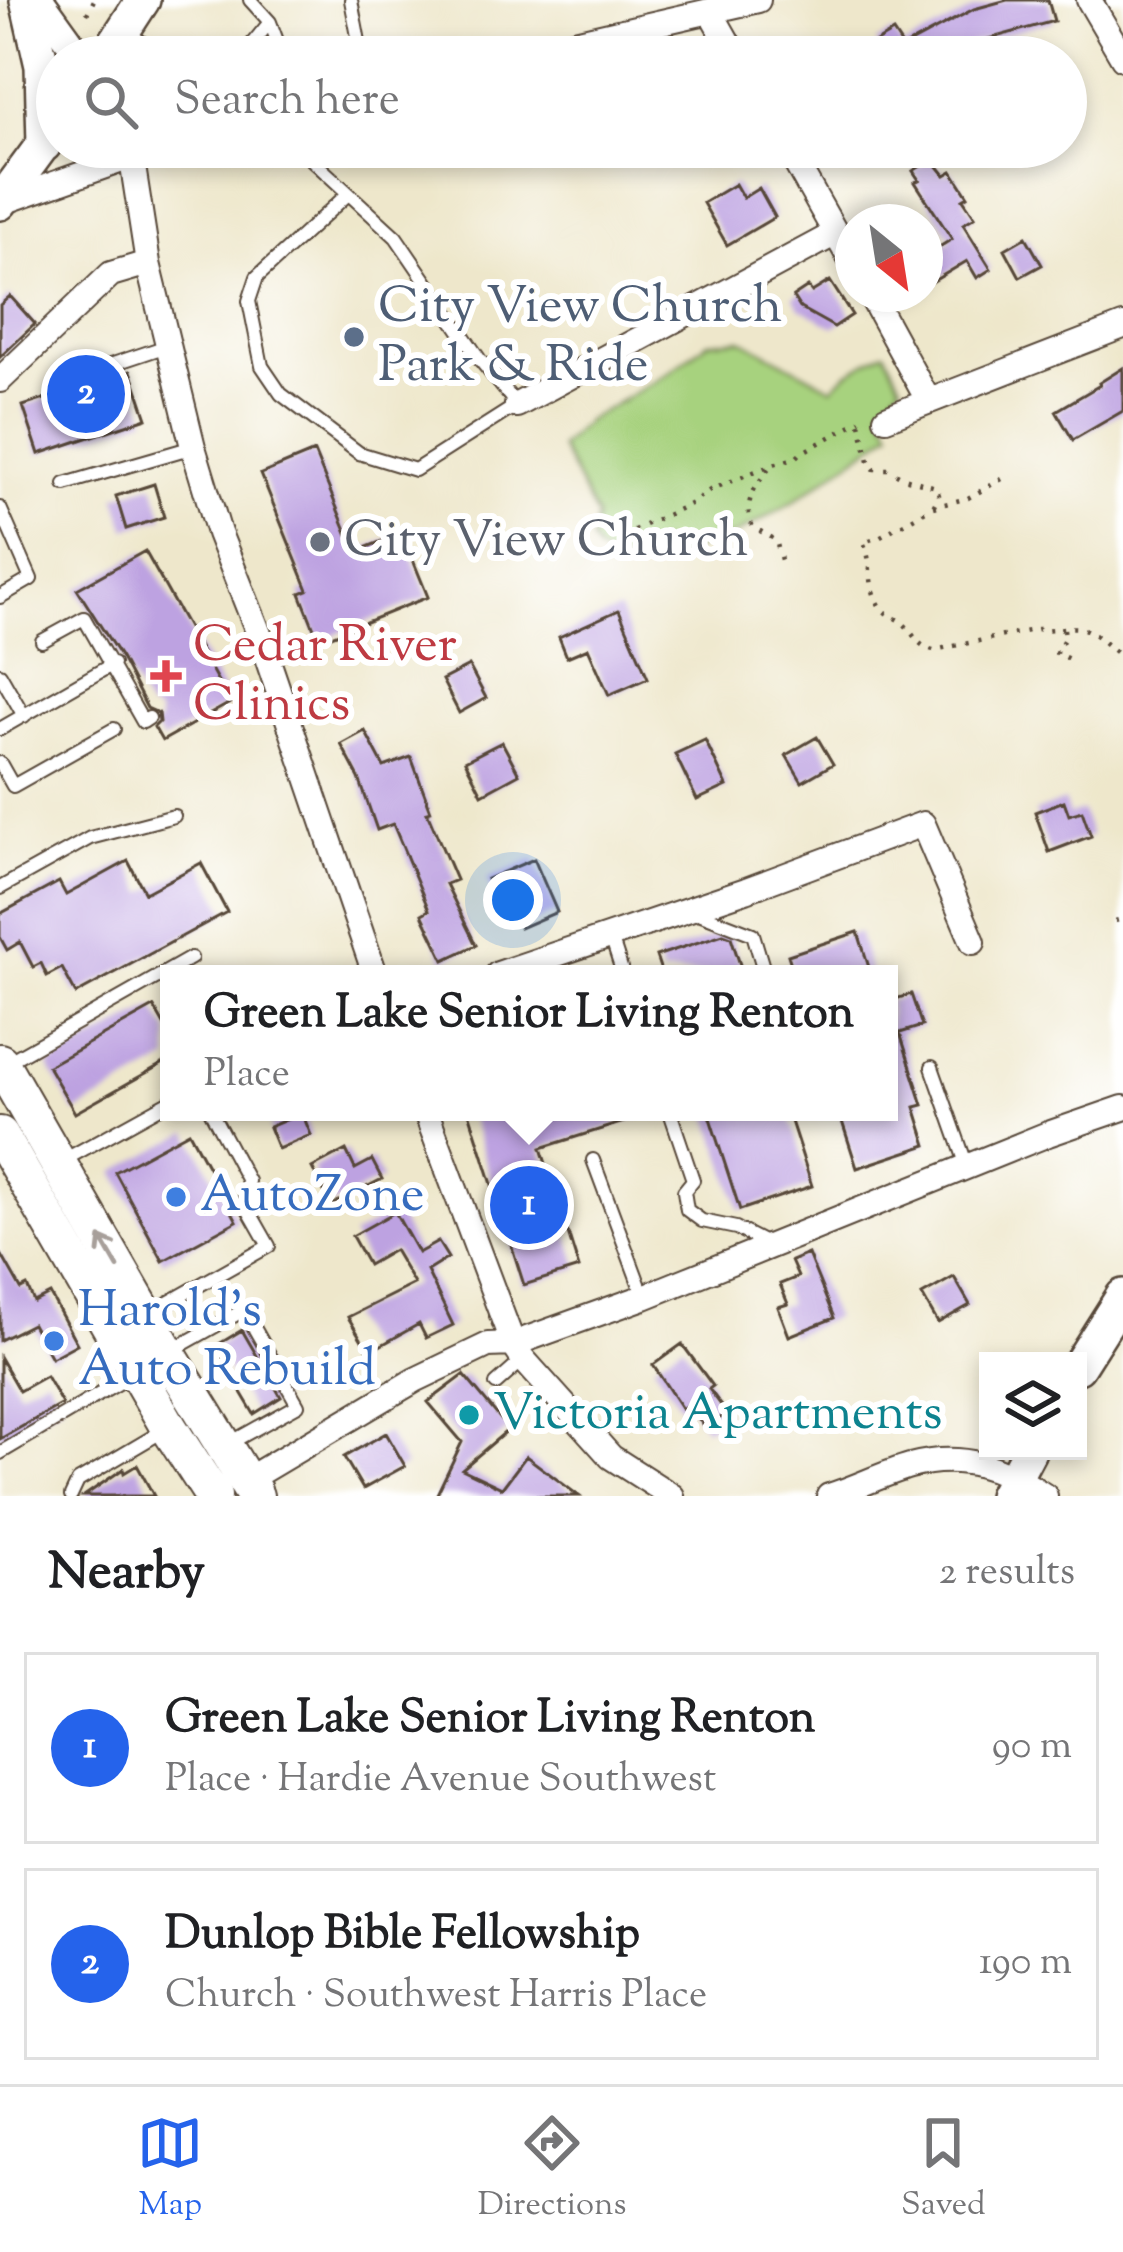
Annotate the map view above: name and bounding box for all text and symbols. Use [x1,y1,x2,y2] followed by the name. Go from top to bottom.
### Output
[36,36,1087,168] search box
[78,69,144,135] icon: search
[174,70,400,135] text: Search here
[835,204,943,312] north arrow
[378,272,783,404] place label: City View Church Park & Ride
[341,324,367,350] marker: City View Church Park & Ride
[47,349,125,439] pin: 2
[344,506,749,579] place label: City View Church
[307,529,333,555] marker: City View Church
[193,611,457,743] place label: Cedar River Clinics
[150,660,182,692] marker: Cedar River Clinics
[483,870,543,930] your location
[160,965,898,1121] popup
[204,983,854,1048] text: Green Lake Senior Living Renton
[204,1048,290,1104] text: Place
[490,1160,568,1250] pin: 1
[200,1161,424,1234] place label: AutoZone
[163,1184,189,1210] marker: AutoZone
[96,1235,120,1270] one-way arrow
[78,1276,376,1408] place label: Harold's Auto Rebuild
[41,1328,67,1354] marker: Harold's Auto Rebuild
[979,1352,1087,1460] map controls
[979,1352,1087,1460] button: layers
[493,1379,943,1452] place label: Victoria Apartments
[456,1402,482,1428] marker: Victoria Apartments
[48,1538,205,1611] text: Nearby
[939,1546,1075,1602] text: 2 results
[165,1688,815,1753] text: Green Lake Senior Living Renton
[83,1720,97,1776] text: 1
[992,1720,1072,1776] text: 90 m
[165,1753,716,1809] text: Place · Hardie Avenue Southwest
[165,1904,640,1969] text: Dunlop Bible Fellowship
[81,1936,99,1992] text: 2
[979,1936,1072,1992] text: 190 m
[165,1969,707,2025] text: Church · Southwest Harris Place
[137,2110,203,2230] tab: Map
[478,2110,627,2230] tab: Directions
[901,2110,986,2230] tab: Saved

